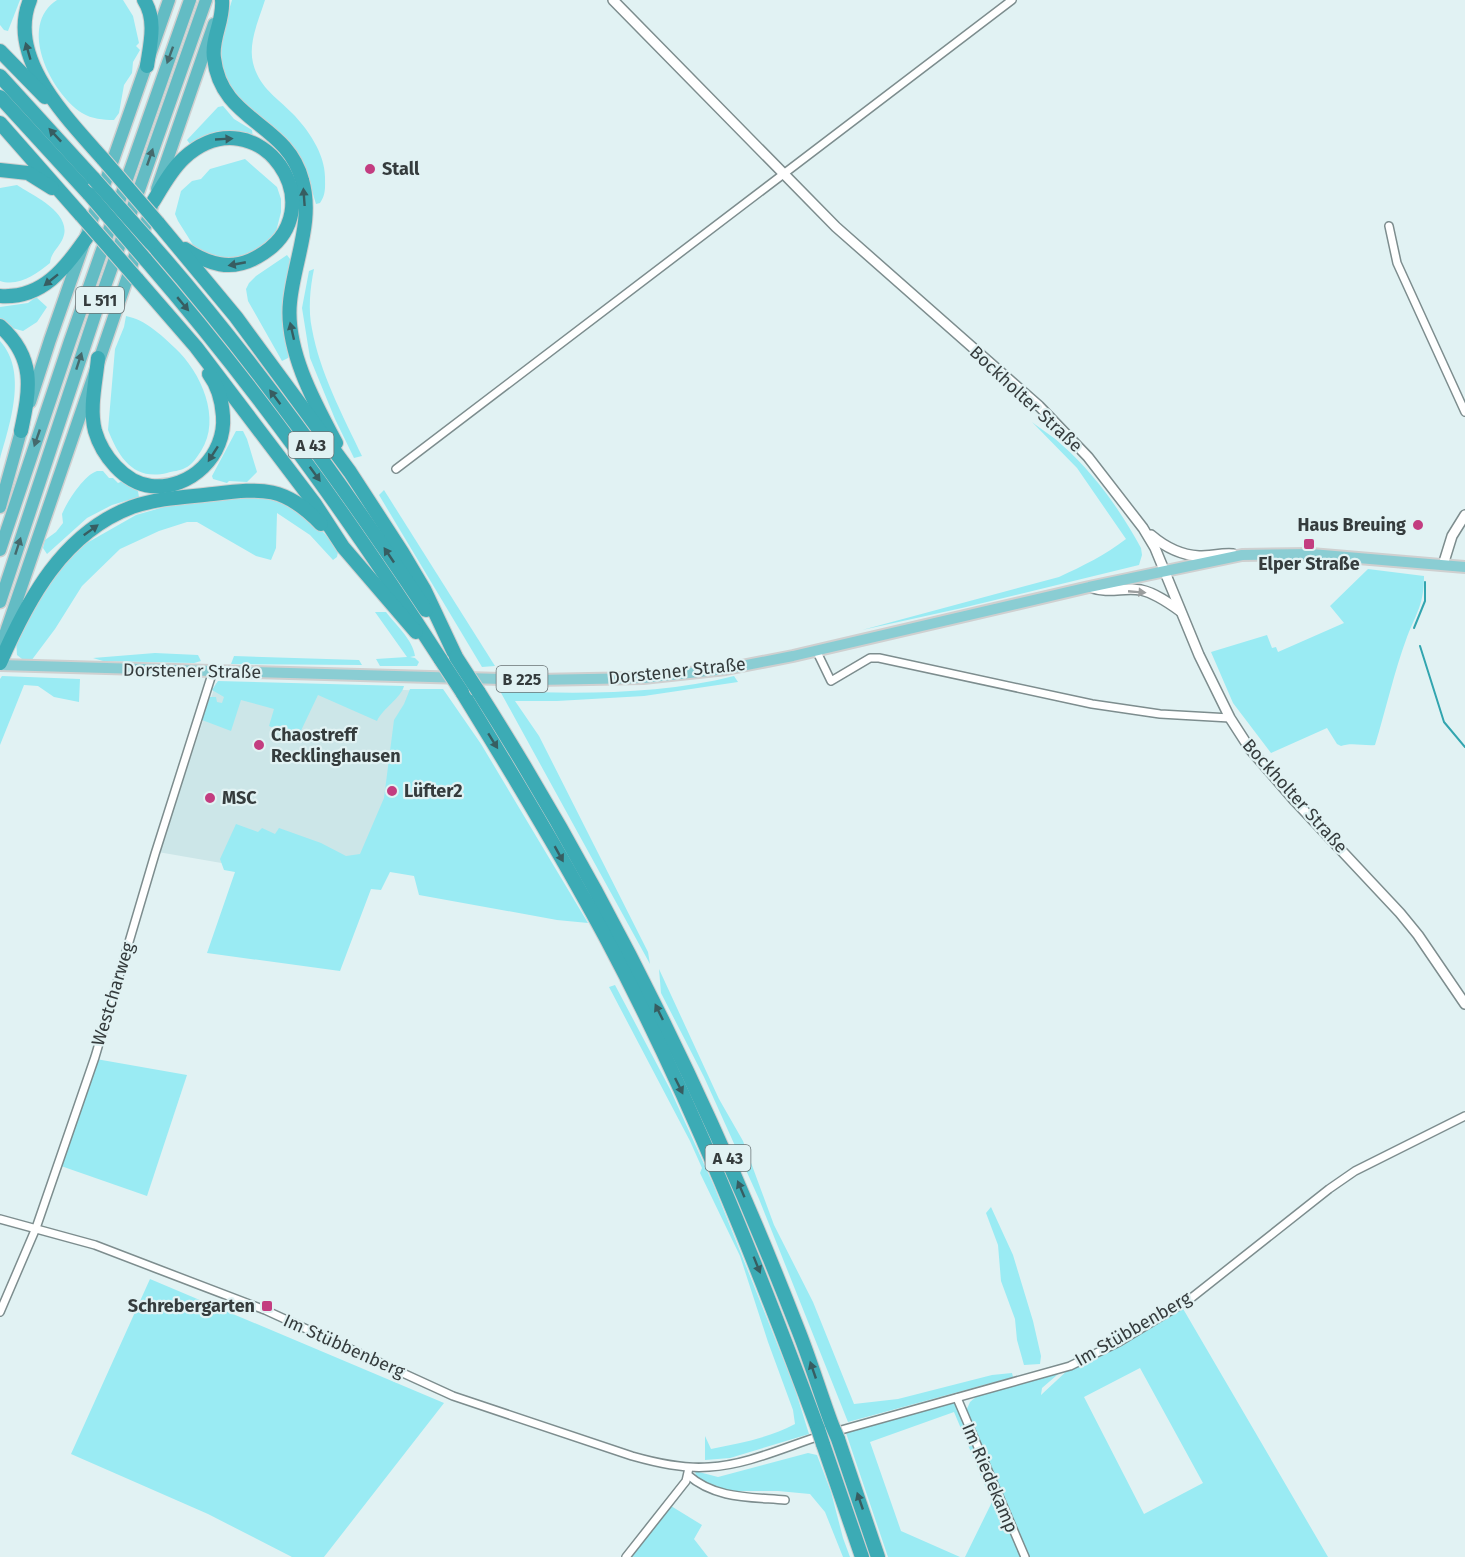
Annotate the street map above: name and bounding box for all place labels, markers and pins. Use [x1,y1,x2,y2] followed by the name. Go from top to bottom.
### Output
[382,158,420,180] place label: Stall
[363,162,377,176] marker: Stall
[1297,514,1406,536] place label: Haus Breuing
[1411,518,1425,532] marker: Haus Breuing
[1302,537,1316,551] marker: Elper Straße
[1258,553,1360,575] place label: Elper Straße
[271,724,401,767] place label: Chaostreff Recklinghausen
[252,738,266,752] marker: Chaostreff Recklinghausen
[404,780,463,802] place label: Lüfter2
[385,784,399,798] marker: Lüfter2
[222,787,257,809] place label: MSC
[203,791,217,805] marker: MSC
[128,1295,255,1317] place label: Schrebergarten
[260,1299,274,1313] marker: Schrebergarten

